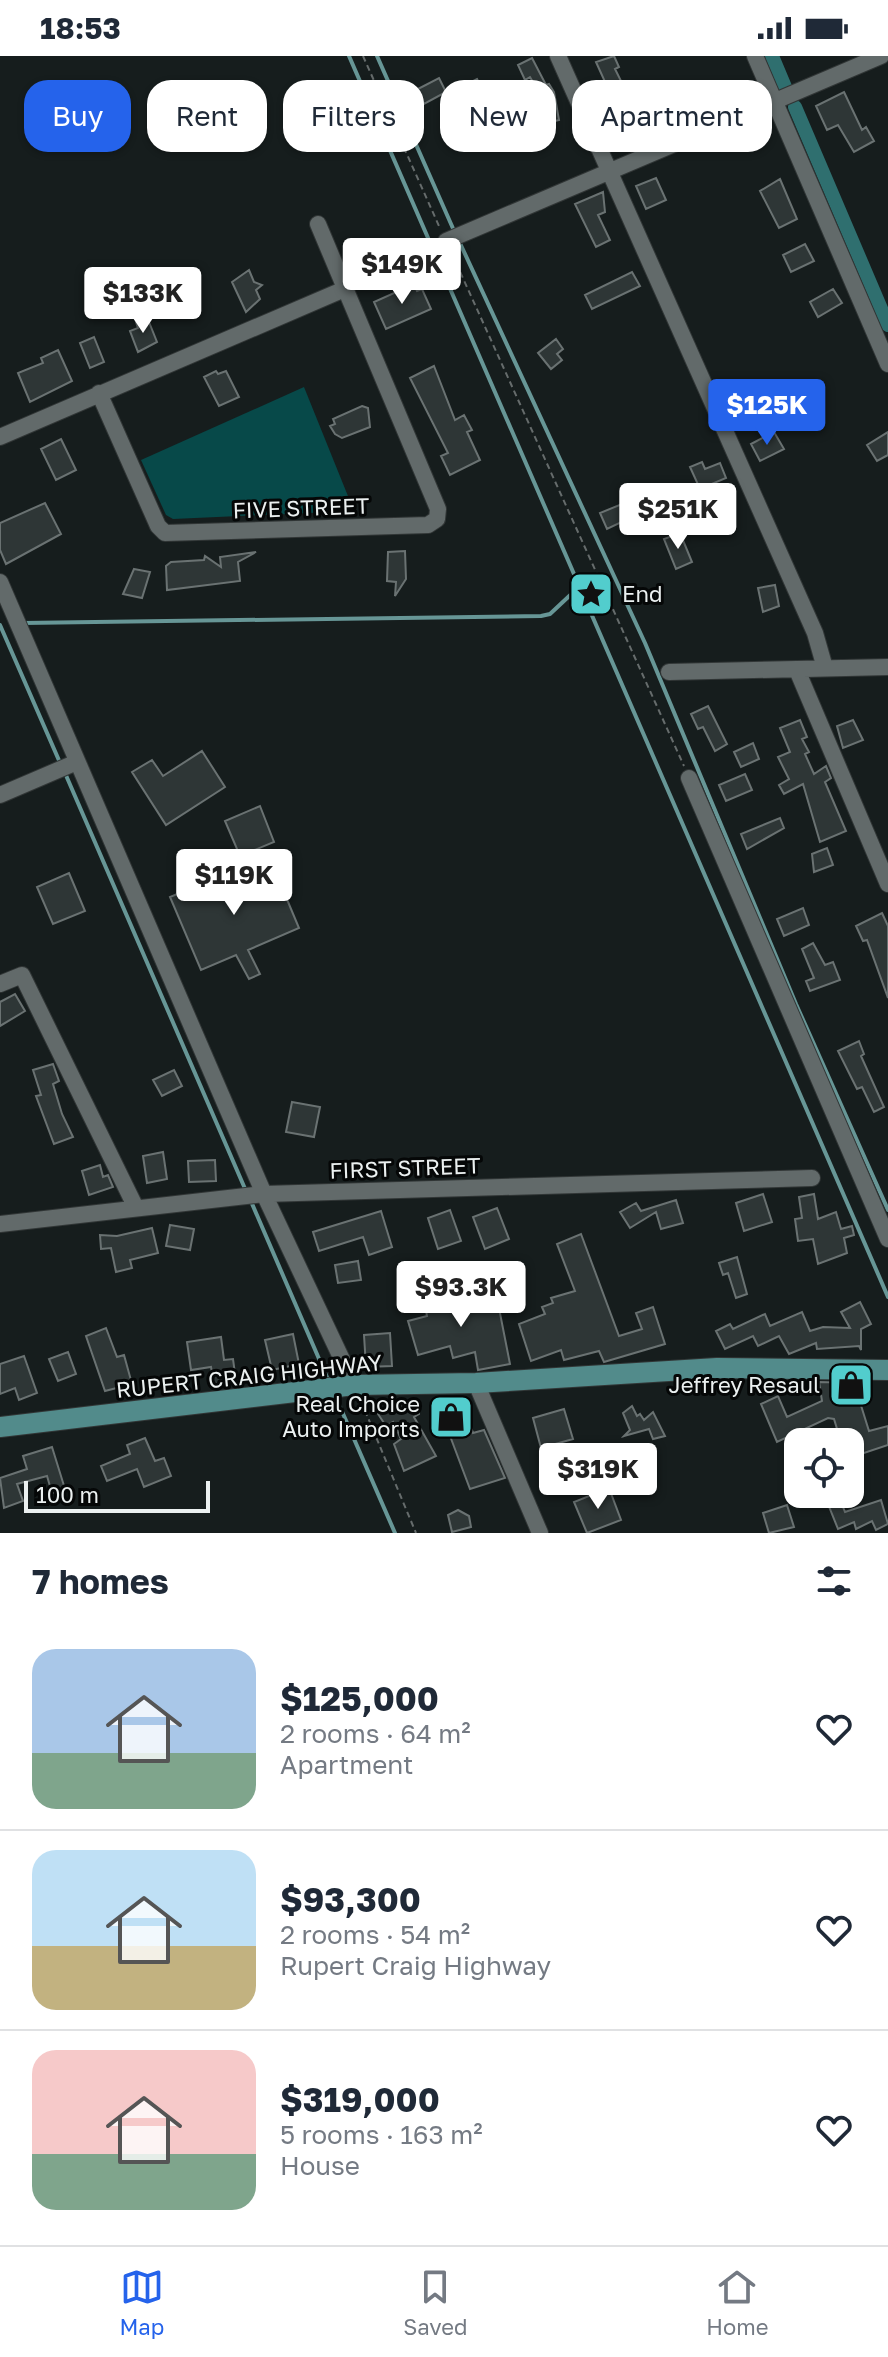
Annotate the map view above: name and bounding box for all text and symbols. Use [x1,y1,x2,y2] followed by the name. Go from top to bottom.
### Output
[40,10,121,46] text: 18:53
[24,80,131,152] chip: Buy
[147,80,267,152] chip: Rent
[283,80,424,152] chip: Filters
[440,80,556,152] chip: New
[572,80,772,152] chip: Apartment
[346,238,458,306] pin: $149K
[361,248,443,279] text: $149K
[87,267,199,335] pin: $133K
[102,277,184,308] text: $133K
[711,379,823,447] pin: $125K
[726,389,808,420] text: $125K
[622,483,734,551] pin: $251K
[232,492,370,523] street label: FIVE STREET
[637,493,719,524] text: $251K
[567,570,615,618] place icon: End
[622,580,662,607] place label: End
[178,849,290,917] pin: $119K
[194,859,274,890] text: $119K
[329,1151,481,1184] street label: FIRST STREET
[396,1261,526,1329] pin: $93.3K
[415,1271,507,1302] text: $93.3K
[115,1348,383,1403] street label: RUPERT CRAIG HIGHWAY
[827,1361,875,1409] shop icon: Jeffrey Resaul
[669,1371,820,1398] place label: Jeffrey Resaul
[282,1390,420,1442] place label: Real Choice Auto Imports
[427,1393,475,1441] shop icon: Real Choice Auto Imports
[784,1428,864,1508] map controls
[784,1428,864,1508] button: locate
[542,1443,654,1511] pin: $319K
[557,1453,639,1484] text: $319K
[24,1477,210,1513] scale bar
[36,1481,99,1508] text: 100 m
[812,1559,856,1603] icon: filters
[32,1561,169,1601] text: 7 homes
[280,1678,439,1718] text: $125,000
[96,1681,192,1777] icon: home
[812,1707,856,1751] icon: heart
[280,1718,471,1749] text: 2 rooms · 64 m²
[280,1749,413,1780] text: Apartment
[280,1879,421,1919] text: $93,300
[96,1882,192,1978] icon: home
[812,1908,856,1952] icon: heart
[280,1919,470,1950] text: 2 rooms · 54 m²
[280,1950,551,1981] text: Rupert Craig Highway
[280,2079,440,2119] text: $319,000
[96,2082,192,2178] icon: home
[812,2108,856,2152] icon: heart
[280,2119,483,2150] text: 5 rooms · 163 m²
[280,2150,360,2181] text: House
[119,2265,164,2340] tab: Map
[403,2265,467,2340] tab: Saved
[706,2265,769,2340] tab: Home

